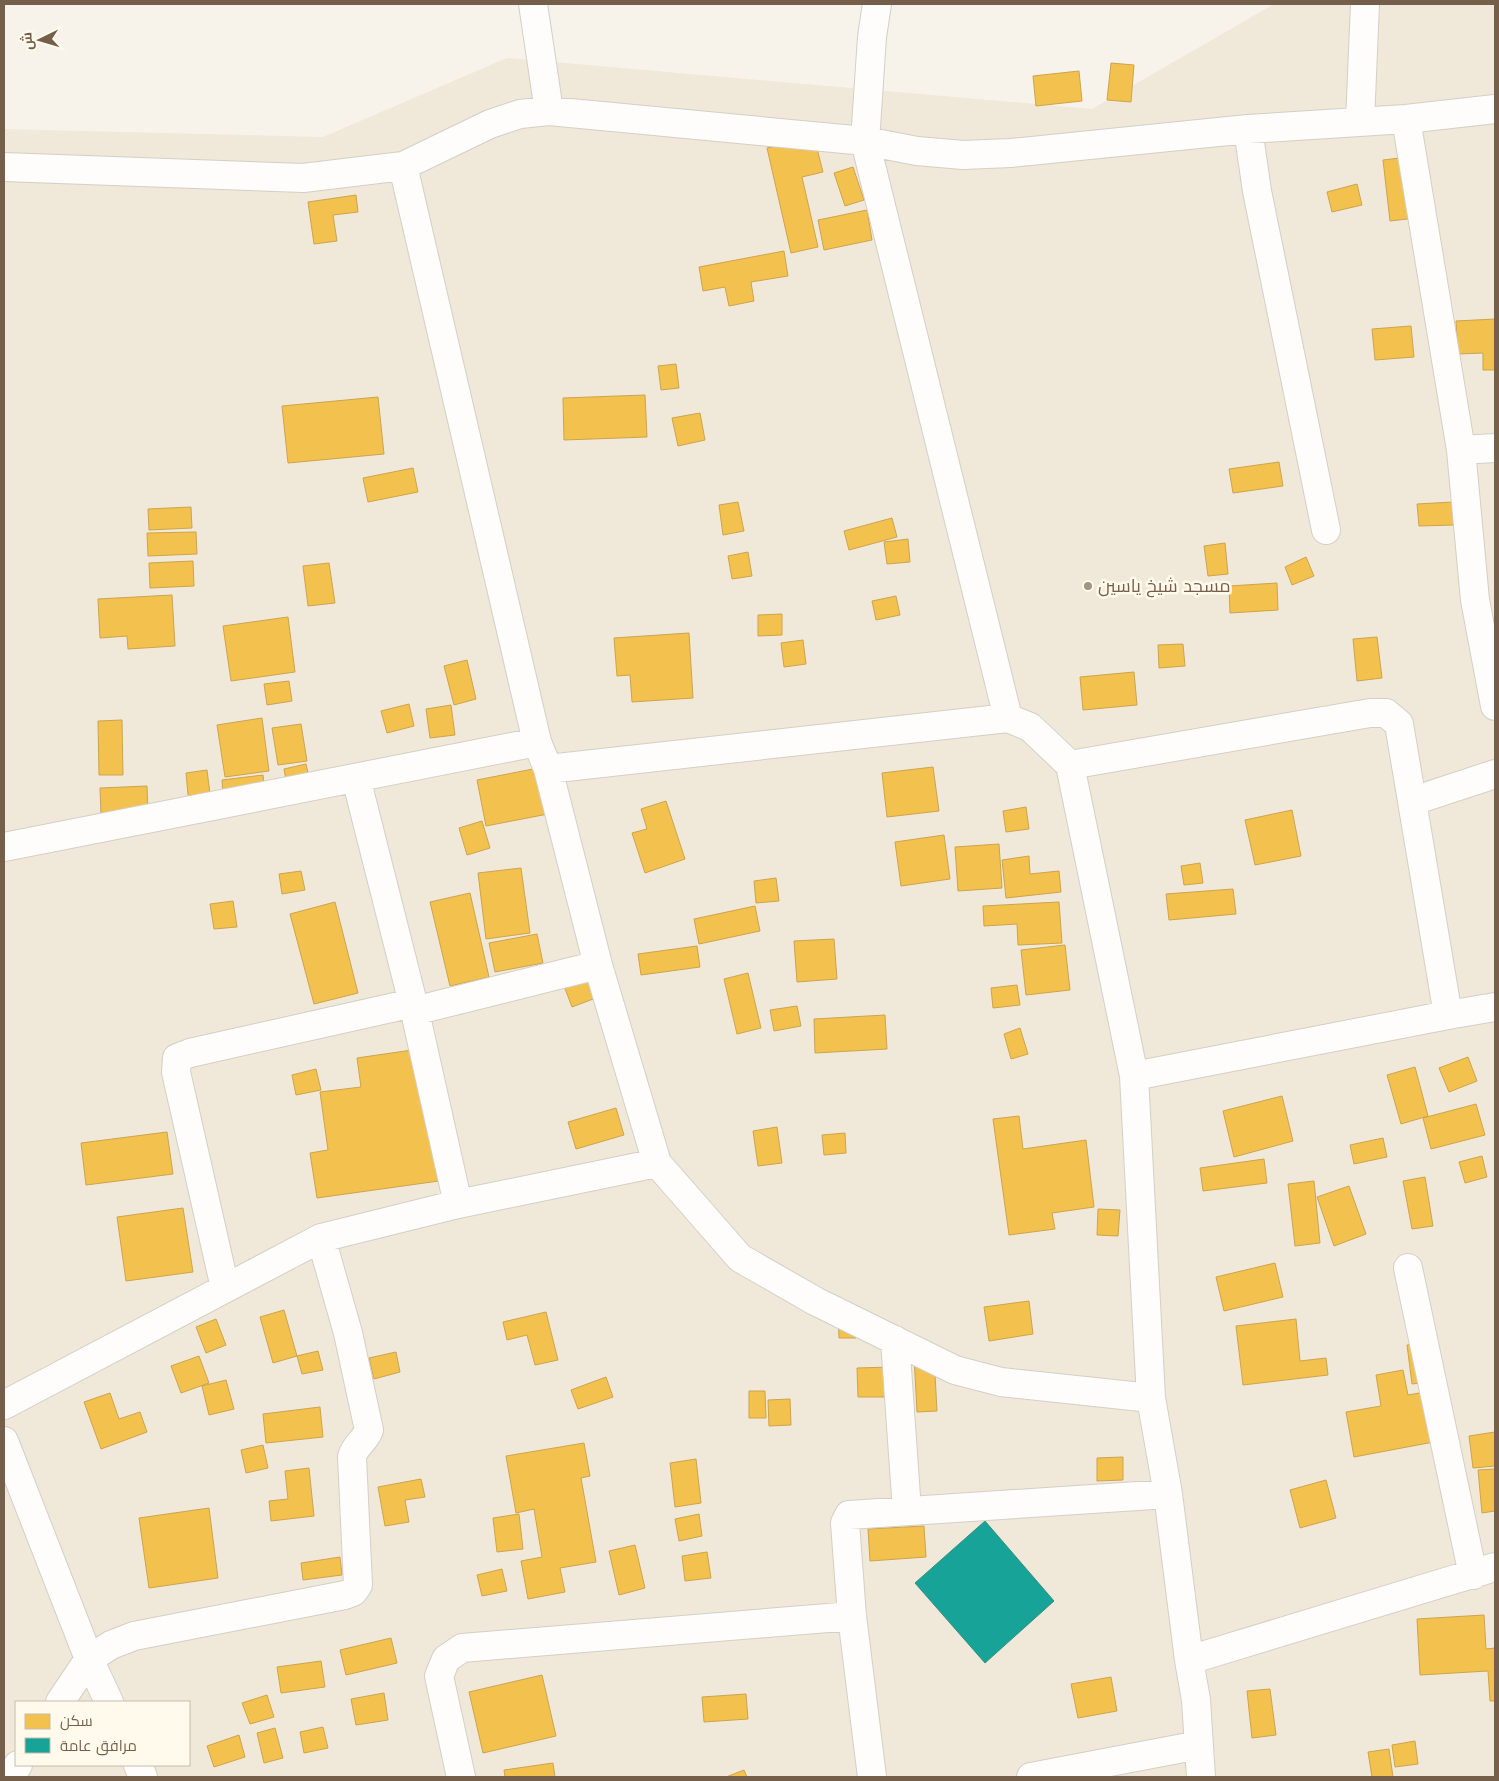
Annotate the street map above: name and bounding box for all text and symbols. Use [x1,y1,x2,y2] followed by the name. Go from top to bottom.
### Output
[15,15,65,65] north arrow
[16,31,38,51] text: ش
[1098,573,1231,599] place label: مسجد شيخ ياسين
[1082,580,1094,592] marker: مسجد شيخ ياسين
[15,1701,190,1766] legend
[60,1710,93,1732] text: سكن
[60,1735,137,1757] text: مرافق عامة

